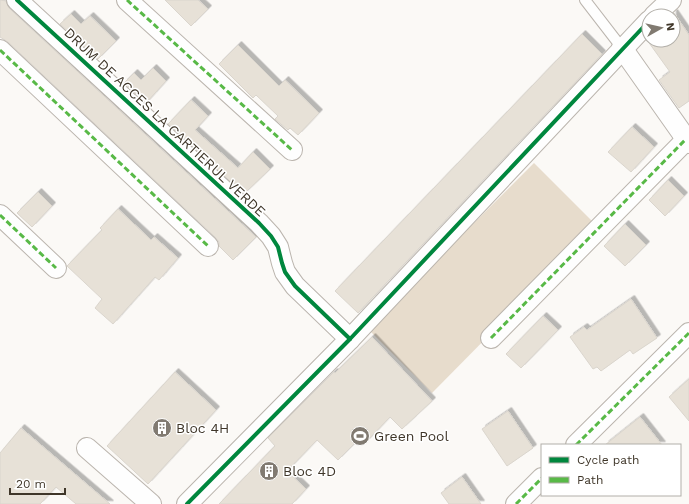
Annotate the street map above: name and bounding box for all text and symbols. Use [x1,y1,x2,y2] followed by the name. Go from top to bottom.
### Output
[641,8,681,48] north arrow
[663,22,677,32] text: N
[61,24,269,220] street label: DRUM DE ACCES LA CARTIERUL VERDE
[151,417,173,439] building icon: Bloc 4H
[176,420,229,436] place label: Bloc 4H
[349,425,371,447] sports icon: Green Pool
[374,428,449,444] place label: Green Pool
[541,444,681,496] legend
[577,453,639,467] text: Cycle path
[258,460,280,482] building icon: Bloc 4D
[283,463,336,479] place label: Bloc 4D
[10,470,65,496] scale bar
[577,473,603,487] text: Path
[16,477,46,491] text: 20 m

